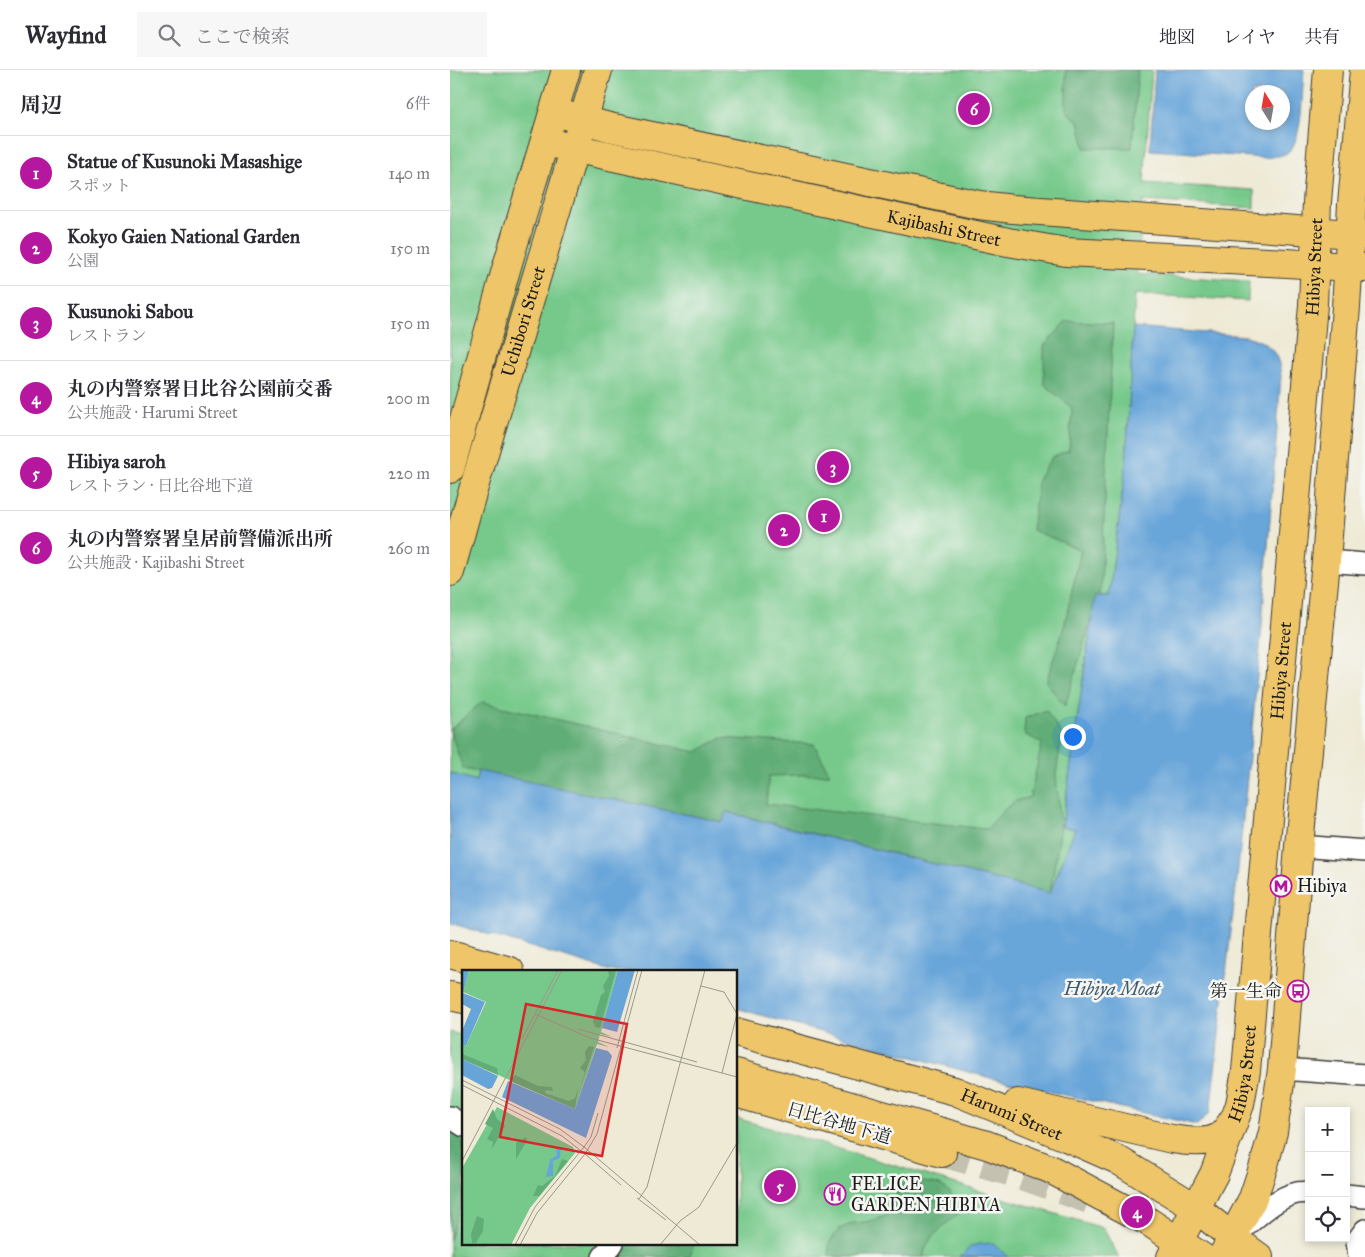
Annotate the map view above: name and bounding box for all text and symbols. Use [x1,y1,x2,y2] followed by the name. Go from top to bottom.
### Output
[137,12,487,57] search box
[25,20,107,50] text: Wayfind
[155,21,183,49] icon: search
[195,25,290,48] text: ここで検索
[1159,26,1195,48] text: 地図
[1223,26,1276,48] text: レイヤ
[1304,26,1340,48] text: 共有
[1245,85,1290,130] north arrow
[958,90,990,128] pin: 6
[20,92,62,118] text: 周辺
[406,94,430,113] text: 6件
[67,150,302,173] text: Statue of Kusunoki Masashige
[33,164,39,183] text: 1
[389,164,430,183] text: 140 m
[67,176,131,195] text: スポット
[885,205,1004,251] street label: Kajibashi Street
[1301,217,1327,317] street label: Hibiya Street
[67,225,300,248] text: Kokyo Gaien National Garden
[32,239,40,258] text: 2
[390,239,430,258] text: 150 m
[67,251,99,270] text: 公園
[496,263,550,380] street label: Uchibori Street
[67,300,193,323] text: Kusunoki Sabou
[33,314,39,333] text: 3
[390,314,430,333] text: 150 m
[67,326,147,345] text: レストラン
[67,377,333,400] text: 丸の内警察署日比谷公園前交番
[32,389,40,408] text: 4
[387,389,430,408] text: 200 m
[67,403,238,422] text: 公共施設 · Harumi Street
[817,448,849,486] pin: 3
[67,450,166,473] text: Hibiya saroh
[32,464,40,483] text: 5
[388,464,430,483] text: 220 m
[67,476,253,495] text: レストラン · 日比谷地下道
[808,497,840,535] pin: 1
[768,511,800,549] pin: 2
[67,527,333,550] text: 丸の内警察署皇居前警備派出所
[32,539,40,558] text: 6
[388,539,430,558] text: 260 m
[67,553,245,572] text: 公共施設 · Kajibashi Street
[1266,620,1296,721] street label: Hibiya Street
[1060,724,1086,750] your location
[1269,874,1293,898] metro station icon: Hibiya
[1297,875,1347,897] place label: Hibiya
[462,970,738,1244] inset map
[1063,977,1161,1000] water label: Hibiya Moat
[1286,979,1310,1003] bus stop icon: 第一生命
[1210,980,1282,1002] place label: 第一生命
[1223,1023,1261,1126] street label: Hibiya Street
[957,1084,1066,1146] street label: Harumi Street
[784,1098,894,1148] street label: 日比谷地下道
[1305,1107,1350,1242] map controls
[1305,1107,1350,1152] button: +
[1305,1152,1350,1197] button: −
[764,1167,796,1205] pin: 5
[851,1173,1001,1216] place label: FELICE GARDEN HIBIYA
[823,1182,847,1206] restaurant icon: FELICE GARDEN HIBIYA
[1121,1193,1153,1231] pin: 4
[1305,1197,1350,1242] button: locate

